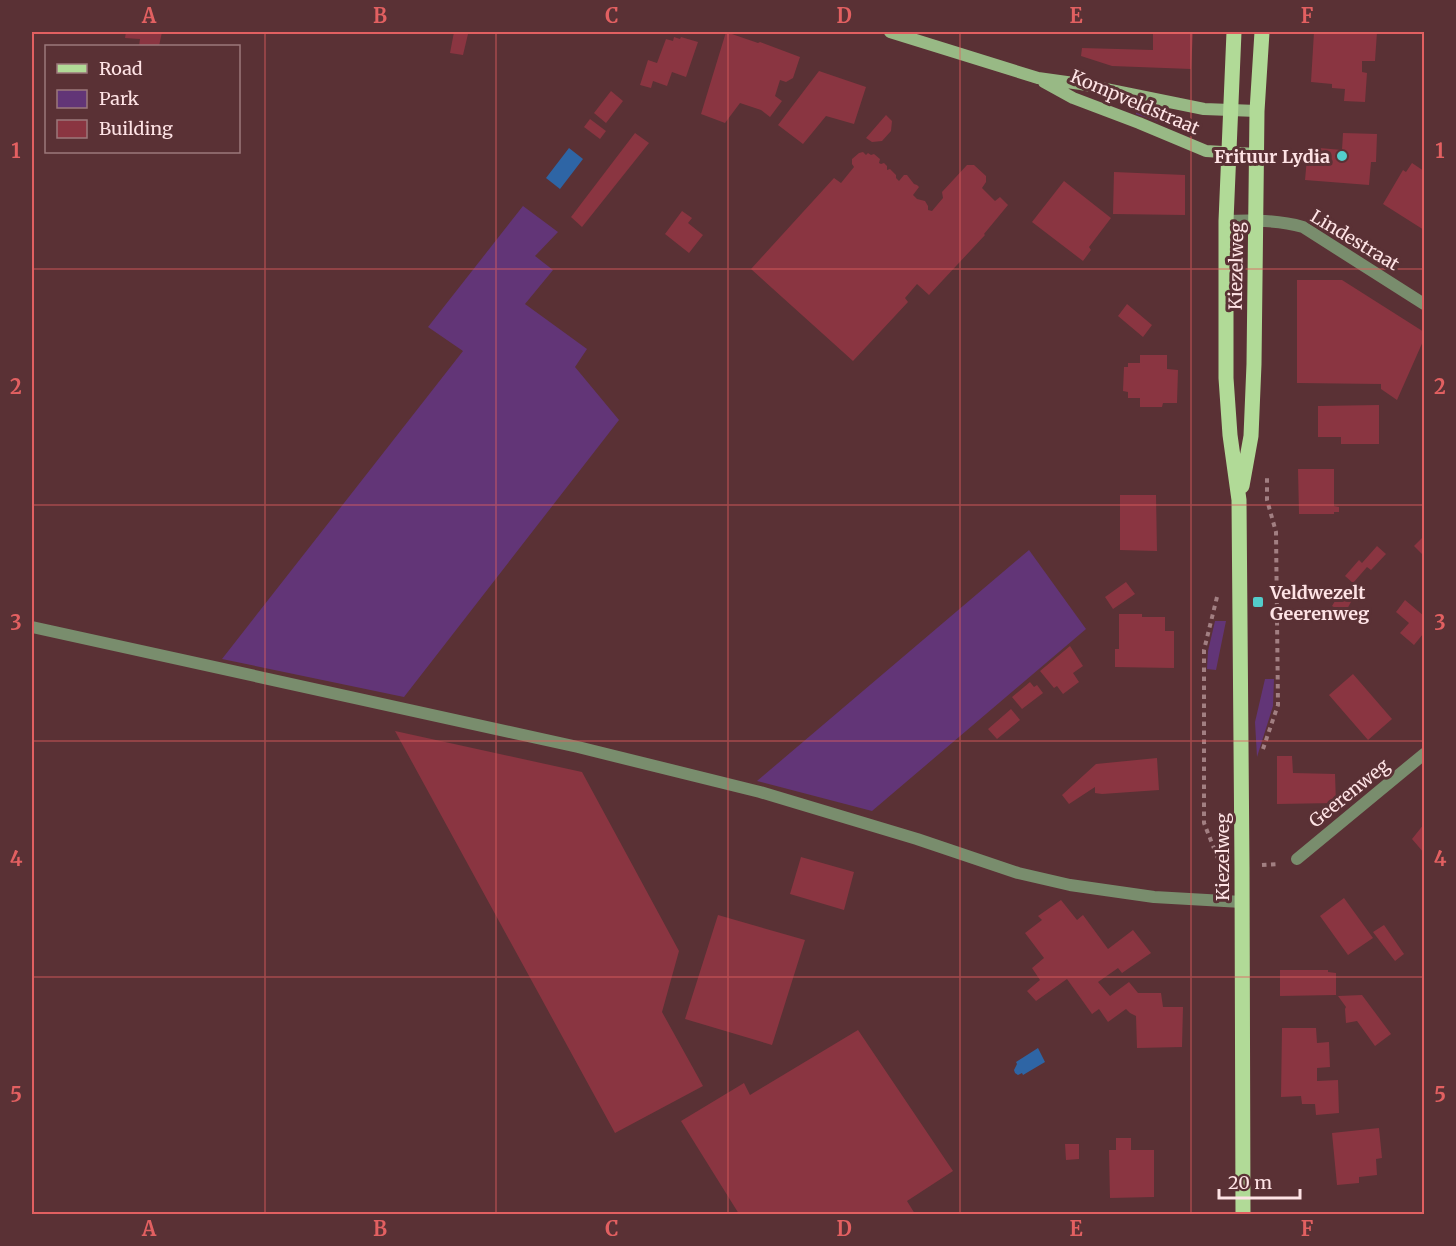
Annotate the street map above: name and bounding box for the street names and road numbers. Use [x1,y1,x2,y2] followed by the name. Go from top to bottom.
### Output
[1067,64,1203,140] street label: Kompveldstraat
[1306,205,1404,275] street label: Lindestraat
[1224,222,1248,310] street label: Kiezelweg
[1304,754,1394,832] street label: Geerenweg
[1211,813,1234,901] street label: Kiezelweg

